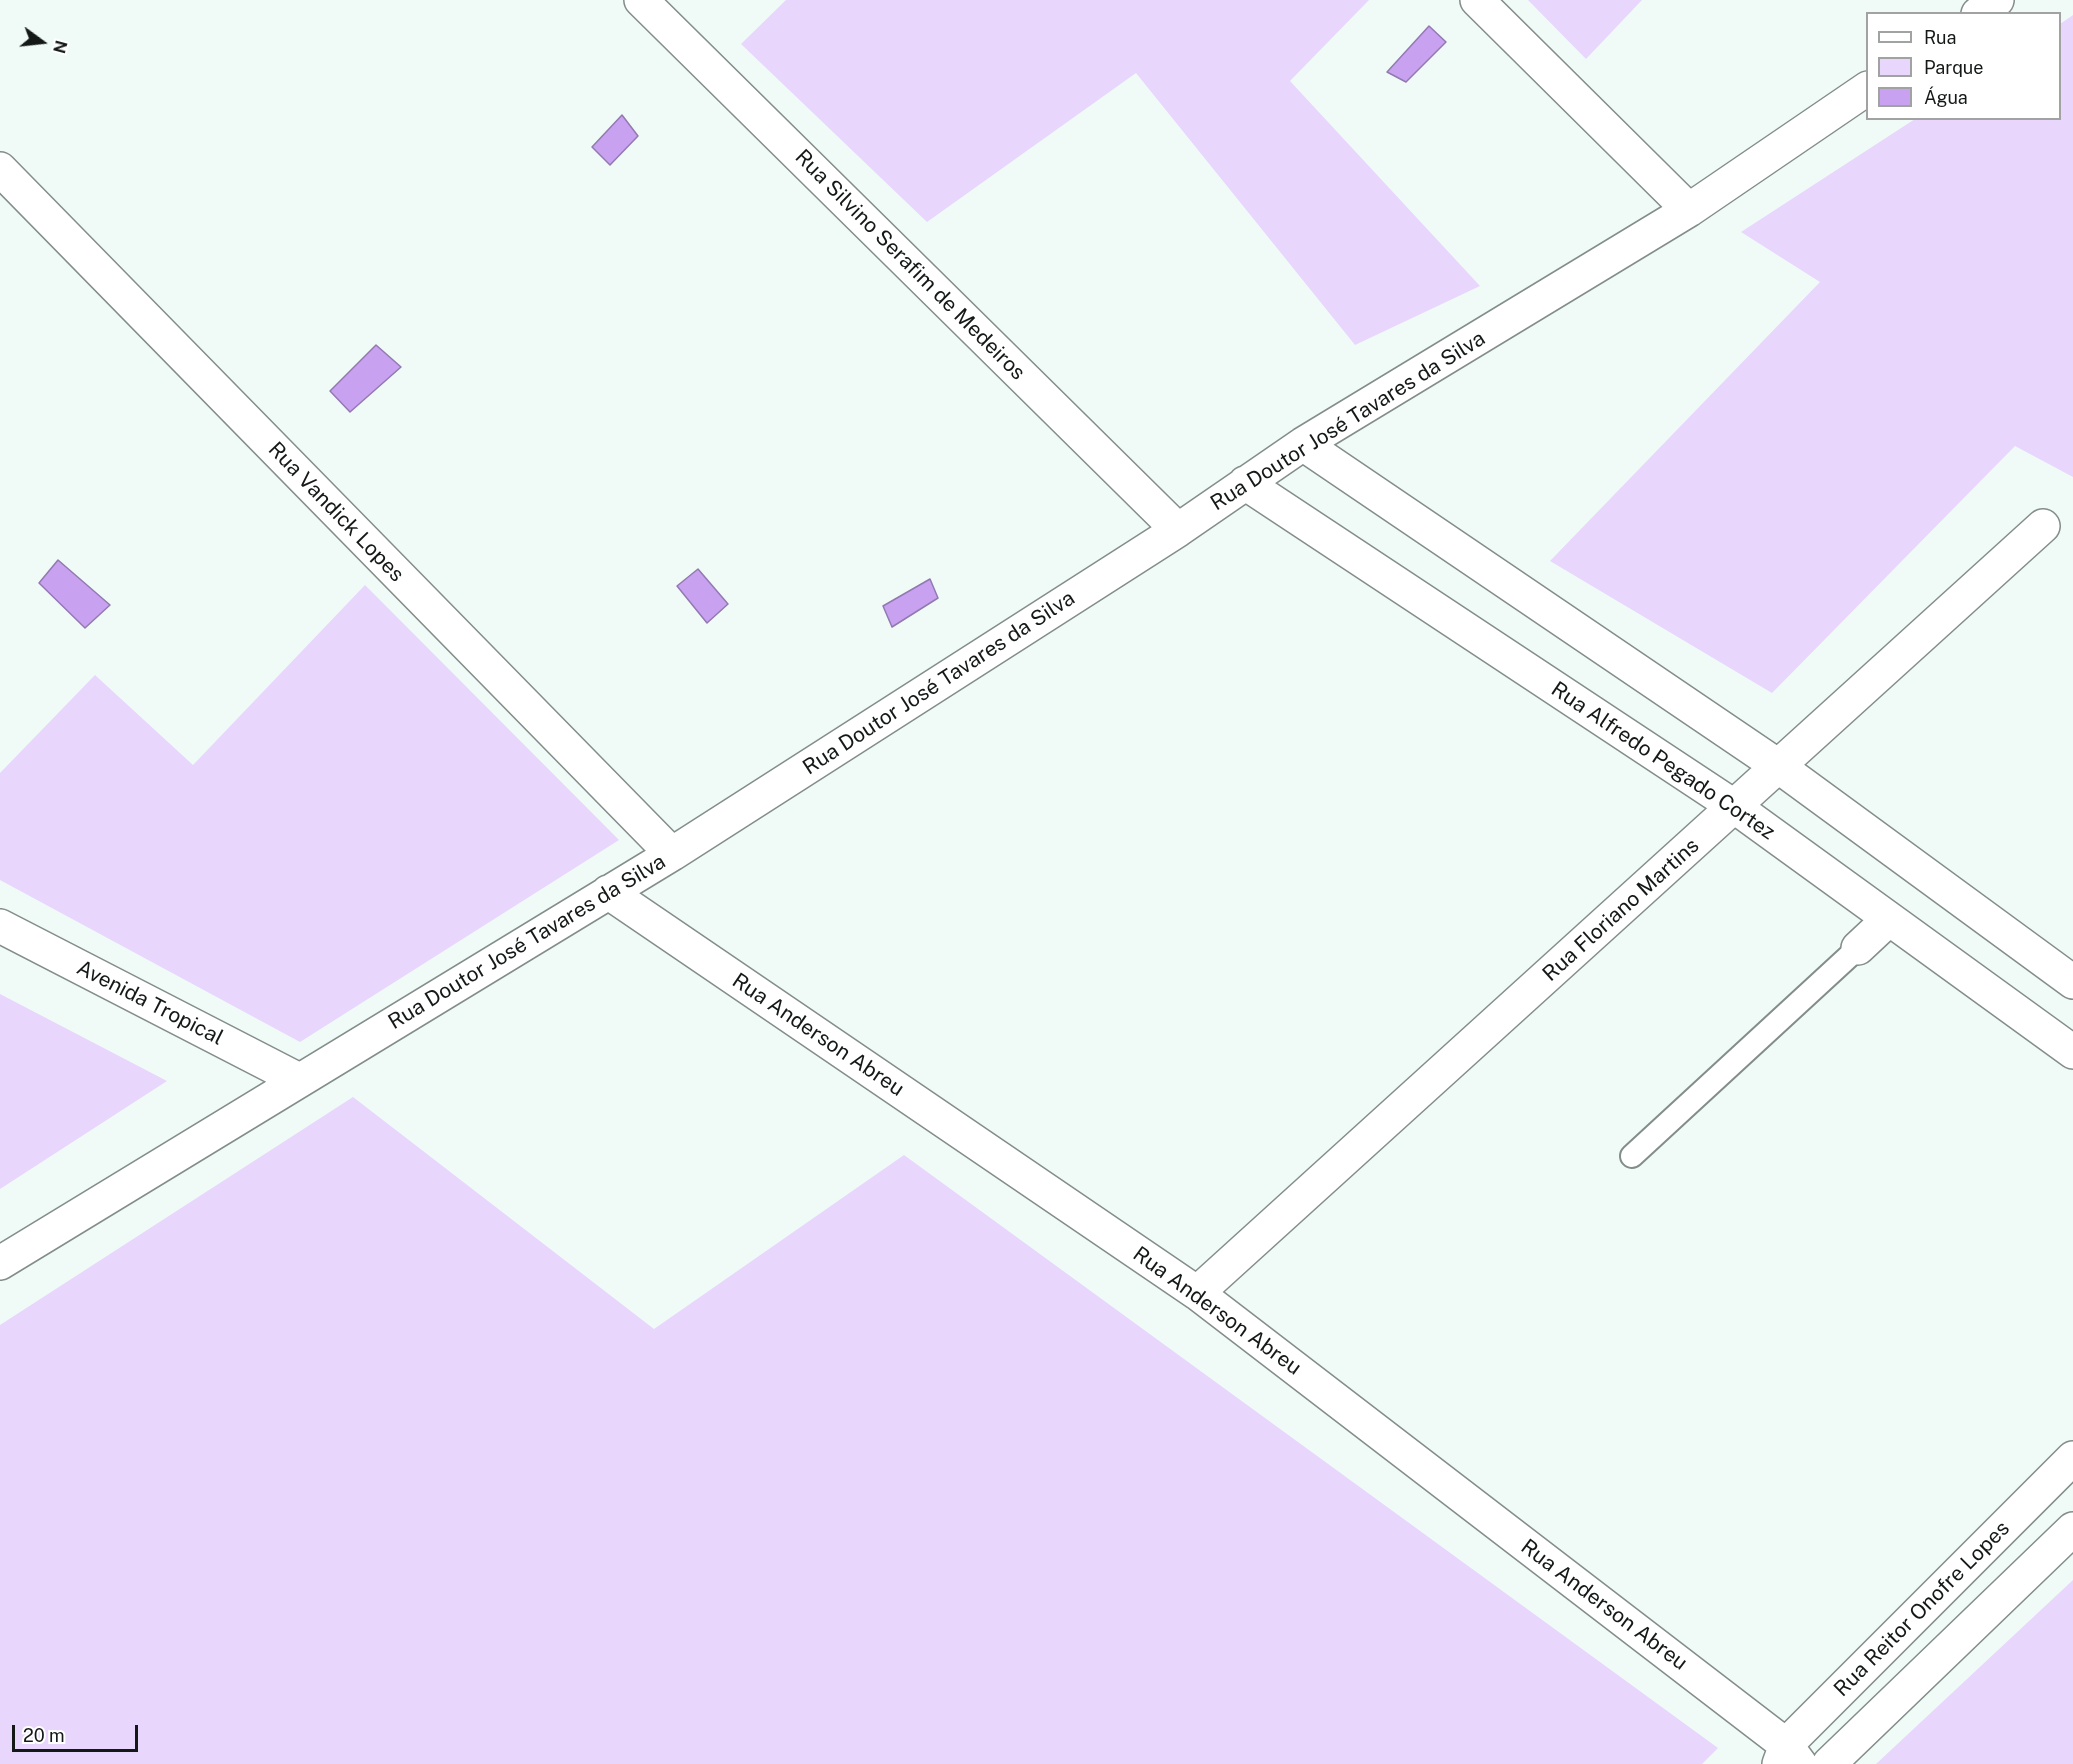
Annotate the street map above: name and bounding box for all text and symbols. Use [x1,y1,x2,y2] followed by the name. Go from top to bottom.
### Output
[12,12,72,72] north arrow
[1866,12,2061,120] legend
[1924,27,1956,48] text: Rua
[49,38,71,55] text: N
[1924,57,1984,78] text: Parque
[1924,87,1968,108] text: Água
[790,145,1030,385] street label: Rua Silvino Serafim de Medeiros
[1206,326,1490,516] street label: Rua Doutor José Tavares da Silva
[263,437,409,587] street label: Rua Vandick Lopes
[798,586,1080,780] street label: Rua Doutor José Tavares da Silva
[1546,677,1780,845] street label: Rua Alfredo Pegado Cortez
[1538,833,1704,987] street label: Rua Floriano Martins
[384,849,670,1035] street label: Rua Doutor José Tavares da Silva
[72,955,228,1051] street label: Avenida Tropical
[727,968,909,1102] street label: Rua Anderson Abreu
[1128,1242,1306,1380] street label: Rua Anderson Abreu
[1829,1516,2015,1702] street label: Rua Reitor Onofre Lopes
[1516,1534,1692,1676] street label: Rua Anderson Abreu
[15,1713,141,1751] scale bar
[23,1725,65,1746] text: 20 m

